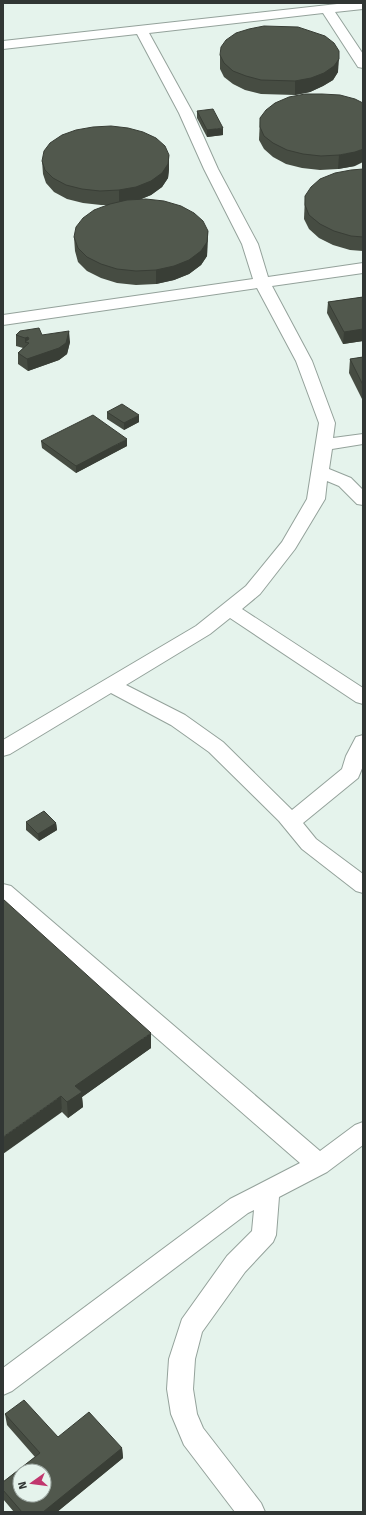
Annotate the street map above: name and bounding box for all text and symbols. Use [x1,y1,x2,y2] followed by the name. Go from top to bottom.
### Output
[12,1463,52,1503] north arrow
[16,1480,30,1490] text: N

